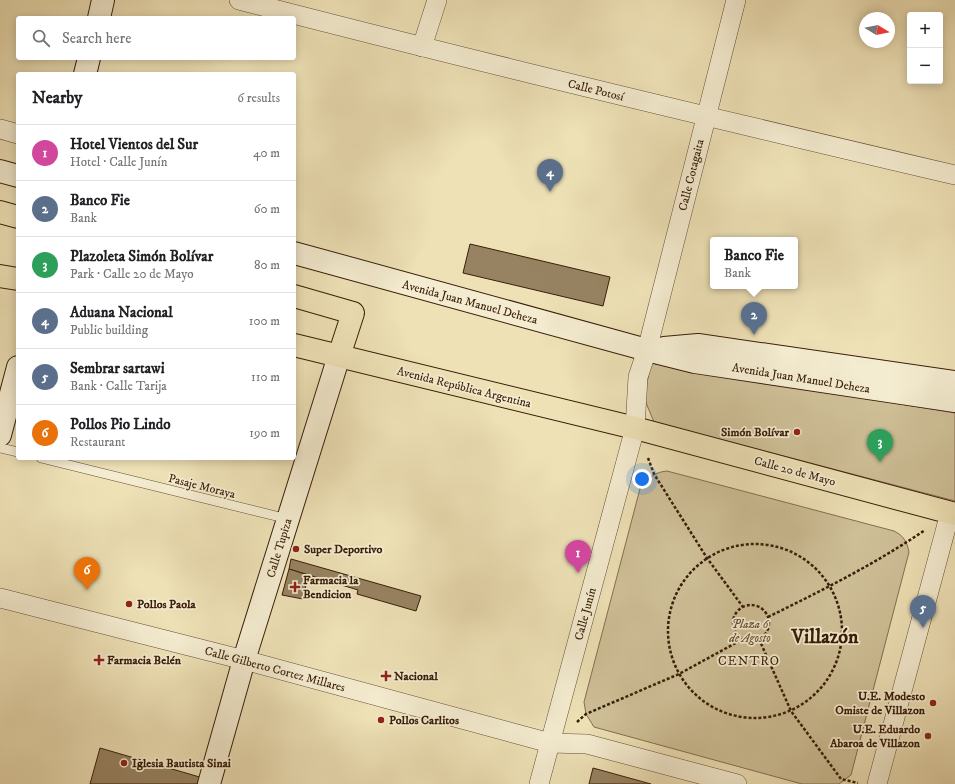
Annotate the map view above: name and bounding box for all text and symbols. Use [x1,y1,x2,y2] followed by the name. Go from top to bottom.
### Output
[859,12,895,48] north arrow
[907,12,943,84] map controls
[907,12,943,48] button: +
[16,16,296,60] search box
[30,27,52,49] icon: search
[62,29,131,48] text: Search here
[907,48,943,84] button: −
[566,76,626,105] street label: Calle Potosí
[32,87,82,109] text: Nearby
[237,90,280,106] text: 6 results
[70,135,198,154] text: Hotel Vientos del Sur
[675,137,708,213] street label: Calle Cotagaita
[43,145,47,161] text: 1
[253,145,280,161] text: 40 m
[70,154,167,170] text: Hotel · Calle Junín
[537,159,563,192] pin: 4
[70,191,130,210] text: Banco Fie
[42,201,48,217] text: 2
[254,201,280,217] text: 60 m
[70,210,97,226] text: Bank
[710,237,798,289] popup
[724,246,784,265] text: Banco Fie
[70,247,213,266] text: Plazoleta Simón Bolívar
[43,257,47,273] text: 3
[254,257,280,273] text: 80 m
[724,265,751,281] text: Bank
[70,266,194,282] text: Park · Calle 20 de Mayo
[401,277,540,328] street label: Avenida Juan Manuel Deheza
[741,302,767,335] pin: 2
[70,303,173,322] text: Aduana Nacional
[41,313,49,329] text: 4
[249,313,280,329] text: 100 m
[70,322,148,338] text: Public building
[70,359,165,378] text: Sembrar sartawi
[731,360,872,397] street label: Avenida Juan Manuel Deheza
[395,364,533,412] street label: Avenida República Argentina
[42,369,48,385] text: 5
[251,369,280,385] text: 110 m
[70,378,167,394] text: Bank · Calle Tarija
[70,415,170,434] text: Pollos Pio Lindo
[42,425,48,441] text: 6
[249,425,280,441] text: 190 m
[721,425,790,440] place label: Simón Bolívar
[792,427,802,437] marker: Simón Bolívar
[867,429,893,462] pin: 3
[70,434,126,450] text: Restaurant
[752,453,837,490] street label: Calle 20 de Mayo
[632,469,652,489] your location
[167,471,238,502] street label: Pasaje Moraya
[263,516,296,580] street label: Calle Tupiza
[565,540,591,573] pin: 1
[304,542,382,557] place label: Super Deportivo
[291,544,301,554] marker: Super Deportivo
[74,557,100,590] pin: 6
[303,573,359,602] place label: Farmacia la Bendicion
[290,582,300,592] marker: Farmacia la Bendicion
[571,586,600,642] street label: Calle Junín
[910,595,936,628] pin: 5
[137,597,197,612] place label: Pollos Paola
[124,599,134,609] marker: Pollos Paola
[728,617,771,646] park label: Plaza 6 de Agosto
[790,625,859,650] district label: Villazón
[203,643,347,695] street label: Calle Gilberto Cortez Millares
[107,653,182,668] place label: Farmacia Belén
[718,653,780,669] district label: CENTRO
[94,655,104,665] marker: Farmacia Belén
[394,669,438,684] place label: Nacional
[381,671,391,681] marker: Nacional
[835,689,926,718] place label: U.E. Modesto Omiste de Villazon
[928,698,938,708] marker: U.E. Modesto Omiste de Villazon
[389,713,459,728] place label: Pollos Carlitos
[376,715,386,725] marker: Pollos Carlitos
[829,722,921,751] place label: U.E. Eduardo Abaroa de Villazon
[923,731,933,741] marker: U.E. Eduardo Abaroa de Villazon
[132,756,231,771] place label: Iglesia Bautista Sinai
[119,758,129,768] marker: Iglesia Bautista Sinai

